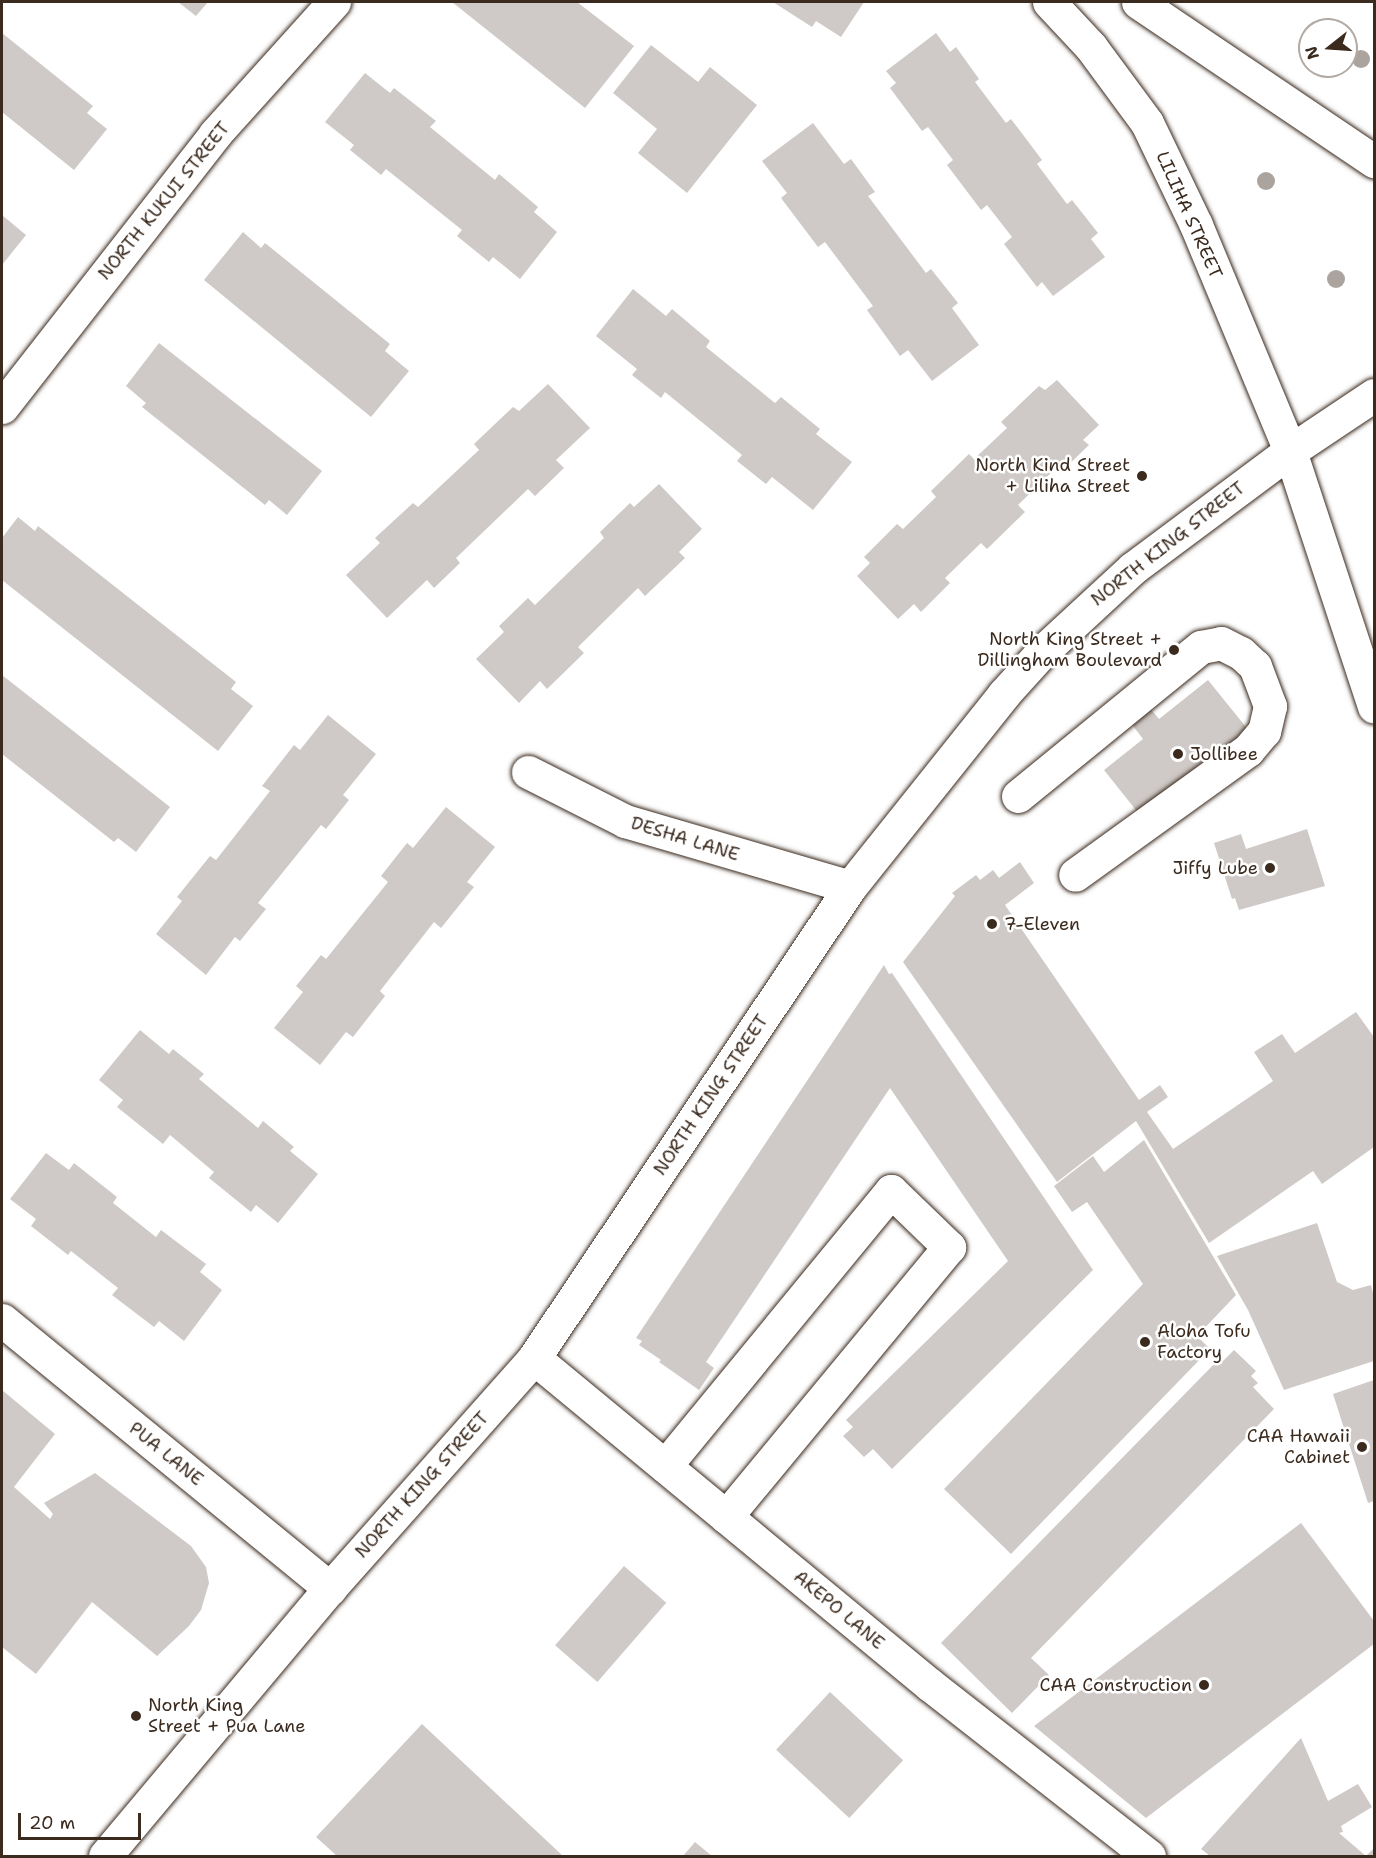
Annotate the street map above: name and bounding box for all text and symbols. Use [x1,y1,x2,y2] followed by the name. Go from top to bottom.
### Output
[1298,18,1358,78] north arrow
[1300,44,1324,62] text: N
[94,118,234,284] street label: NORTH KUKUI STREET
[1151,148,1227,282] street label: LILIHA STREET
[975,455,1130,498] place label: North Kind Street + Liliha Street
[1135,469,1149,483] marker: North Kind Street + Liliha Street
[1087,477,1249,611] street label: NORTH KING STREET
[977,629,1162,672] place label: North King Street + Dillingham Boulevard
[1167,643,1181,657] marker: North King Street + Dillingham Boulevard
[1190,743,1258,765] place label: Jollibee
[1171,747,1185,761] marker: Jollibee
[628,812,742,866] street label: DESHA LANE
[1172,857,1258,879] place label: Jiffy Lube
[1263,861,1277,875] marker: Jiffy Lube
[1004,913,1080,935] place label: 7-Eleven
[985,917,999,931] marker: 7-Eleven
[649,1011,773,1179] street label: NORTH KING STREET
[1157,1321,1251,1364] place label: Aloha Tofu Factory
[1138,1335,1152,1349] marker: Aloha Tofu Factory
[351,1407,493,1563] street label: NORTH KING STREET
[125,1418,207,1490] street label: PUA LANE
[1247,1426,1350,1468] place label: CAA Hawaii Cabinet
[1355,1440,1369,1454] marker: CAA Hawaii Cabinet
[789,1566,889,1654] street label: AKEPO LANE
[1040,1674,1192,1696] place label: CAA Construction
[1197,1678,1211,1692] marker: CAA Construction
[148,1695,306,1738] place label: North King Street + Pua Lane
[129,1709,143,1723] marker: North King Street + Pua Lane
[21,1801,144,1839] scale bar
[29,1811,75,1835] text: 20 m

